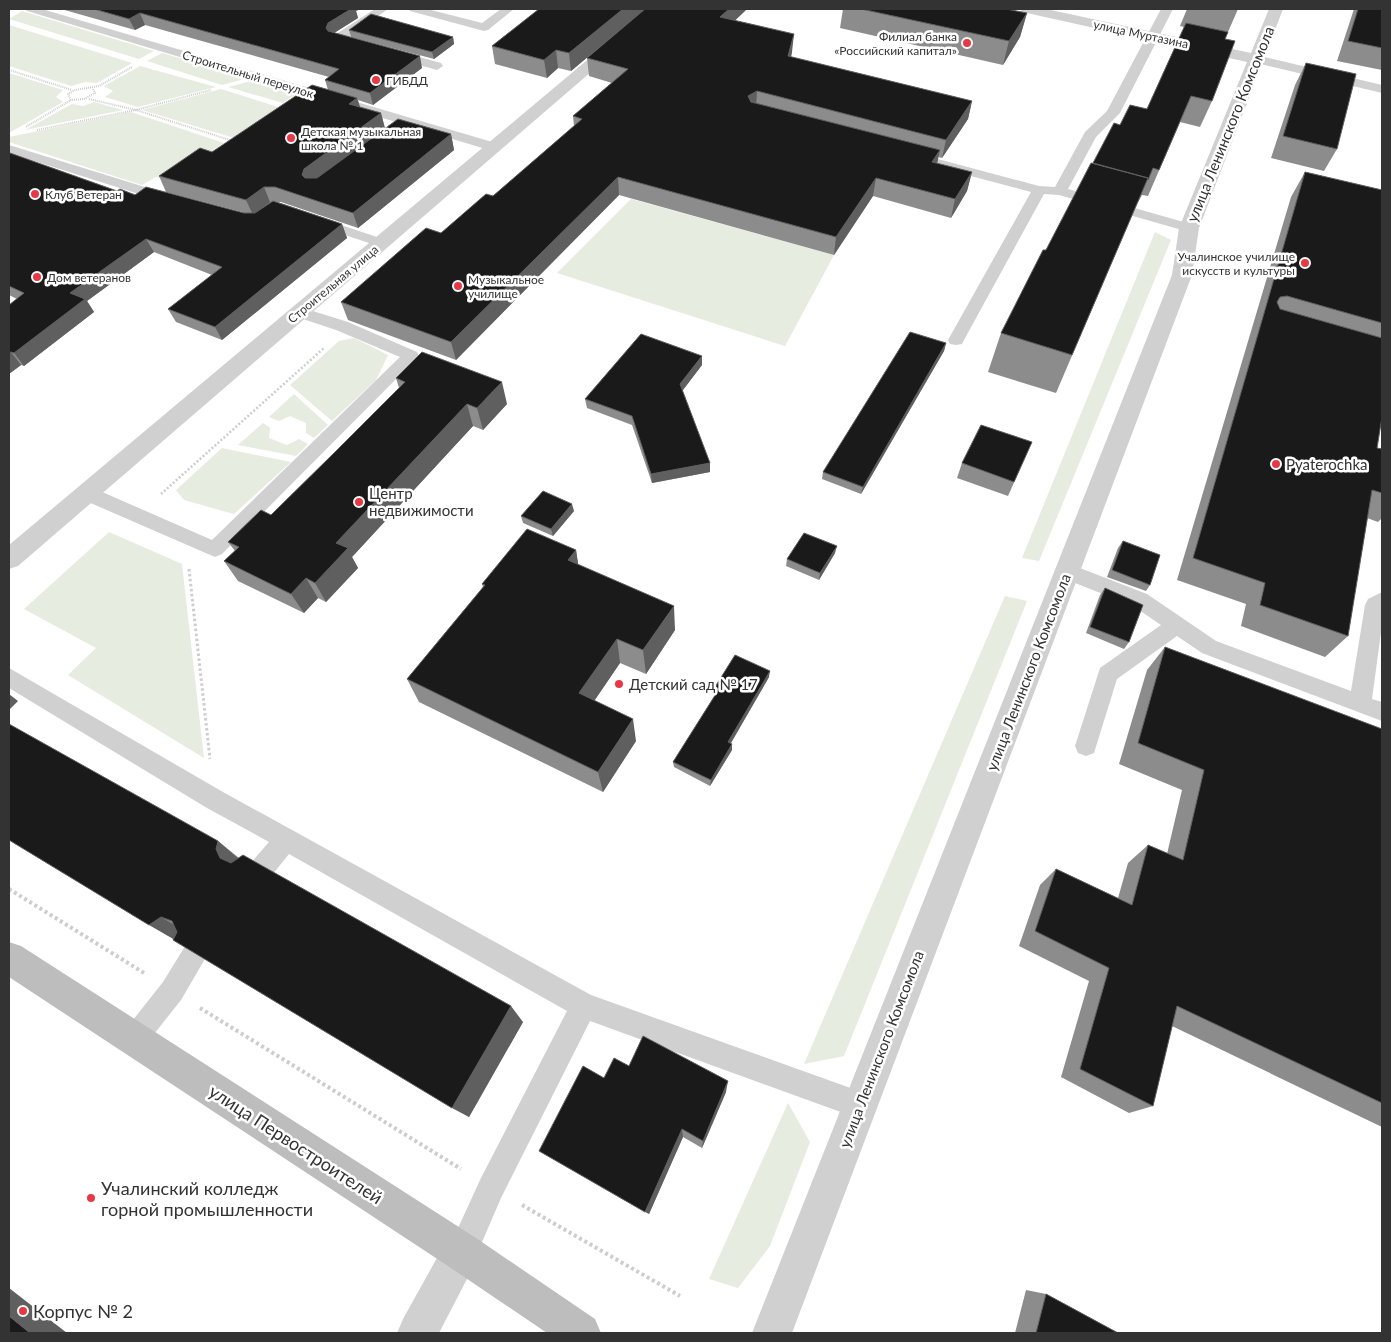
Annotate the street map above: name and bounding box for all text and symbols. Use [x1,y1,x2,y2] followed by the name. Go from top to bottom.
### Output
[1092,17,1190,51] street label: улица Муртазина
[1182,24,1278,224] street label: улица Ленинского Комсомола
[834,29,957,58] place label: Филиал банка «Российский капитал»
[961,37,973,49] marker: Филиал банка «Российский капитал»
[181,47,316,101] street label: Строительный переулок
[386,73,428,88] place label: ГИБДД
[370,74,382,86] marker: ГИБДД
[301,124,421,153] place label: Детская музыкальная школа № 1
[285,132,297,144] marker: Детская музыкальная школа № 1
[45,187,122,202] place label: Клуб Ветеран
[29,188,41,200] marker: Клуб Ветеран
[285,242,381,326] street label: Строительная улица
[1178,249,1295,278] place label: Учалинское училище искусств и культуры
[1299,257,1311,269] marker: Учалинское училище искусств и культуры
[47,270,131,285] place label: Дом ветеранов
[31,271,43,283] marker: Дом ветеранов
[468,272,544,301] place label: Музыкальное училище
[452,280,464,292] marker: Музыкальное училище
[1286,455,1367,473] place label: Pyaterochka
[1270,458,1282,470] marker: Pyaterochka
[369,484,474,519] place label: Центр недвижимости
[353,496,365,508] marker: Центр недвижимости
[982,571,1074,773] street label: улица Ленинского Комсомола
[629,675,758,693] place label: Детский сад № 17
[613,678,625,690] marker: Детский сад № 17
[835,948,927,1150] street label: улица Ленинского Комсомола
[205,1080,387,1208] street label: улица Первостроителей
[101,1177,313,1220] place label: Учалинский колледж горной промышленности
[85,1192,97,1204] marker: Учалинский колледж горной промышленности
[33,1300,133,1322] place label: Корпус № 2
[17,1305,29,1317] marker: Корпус № 2

